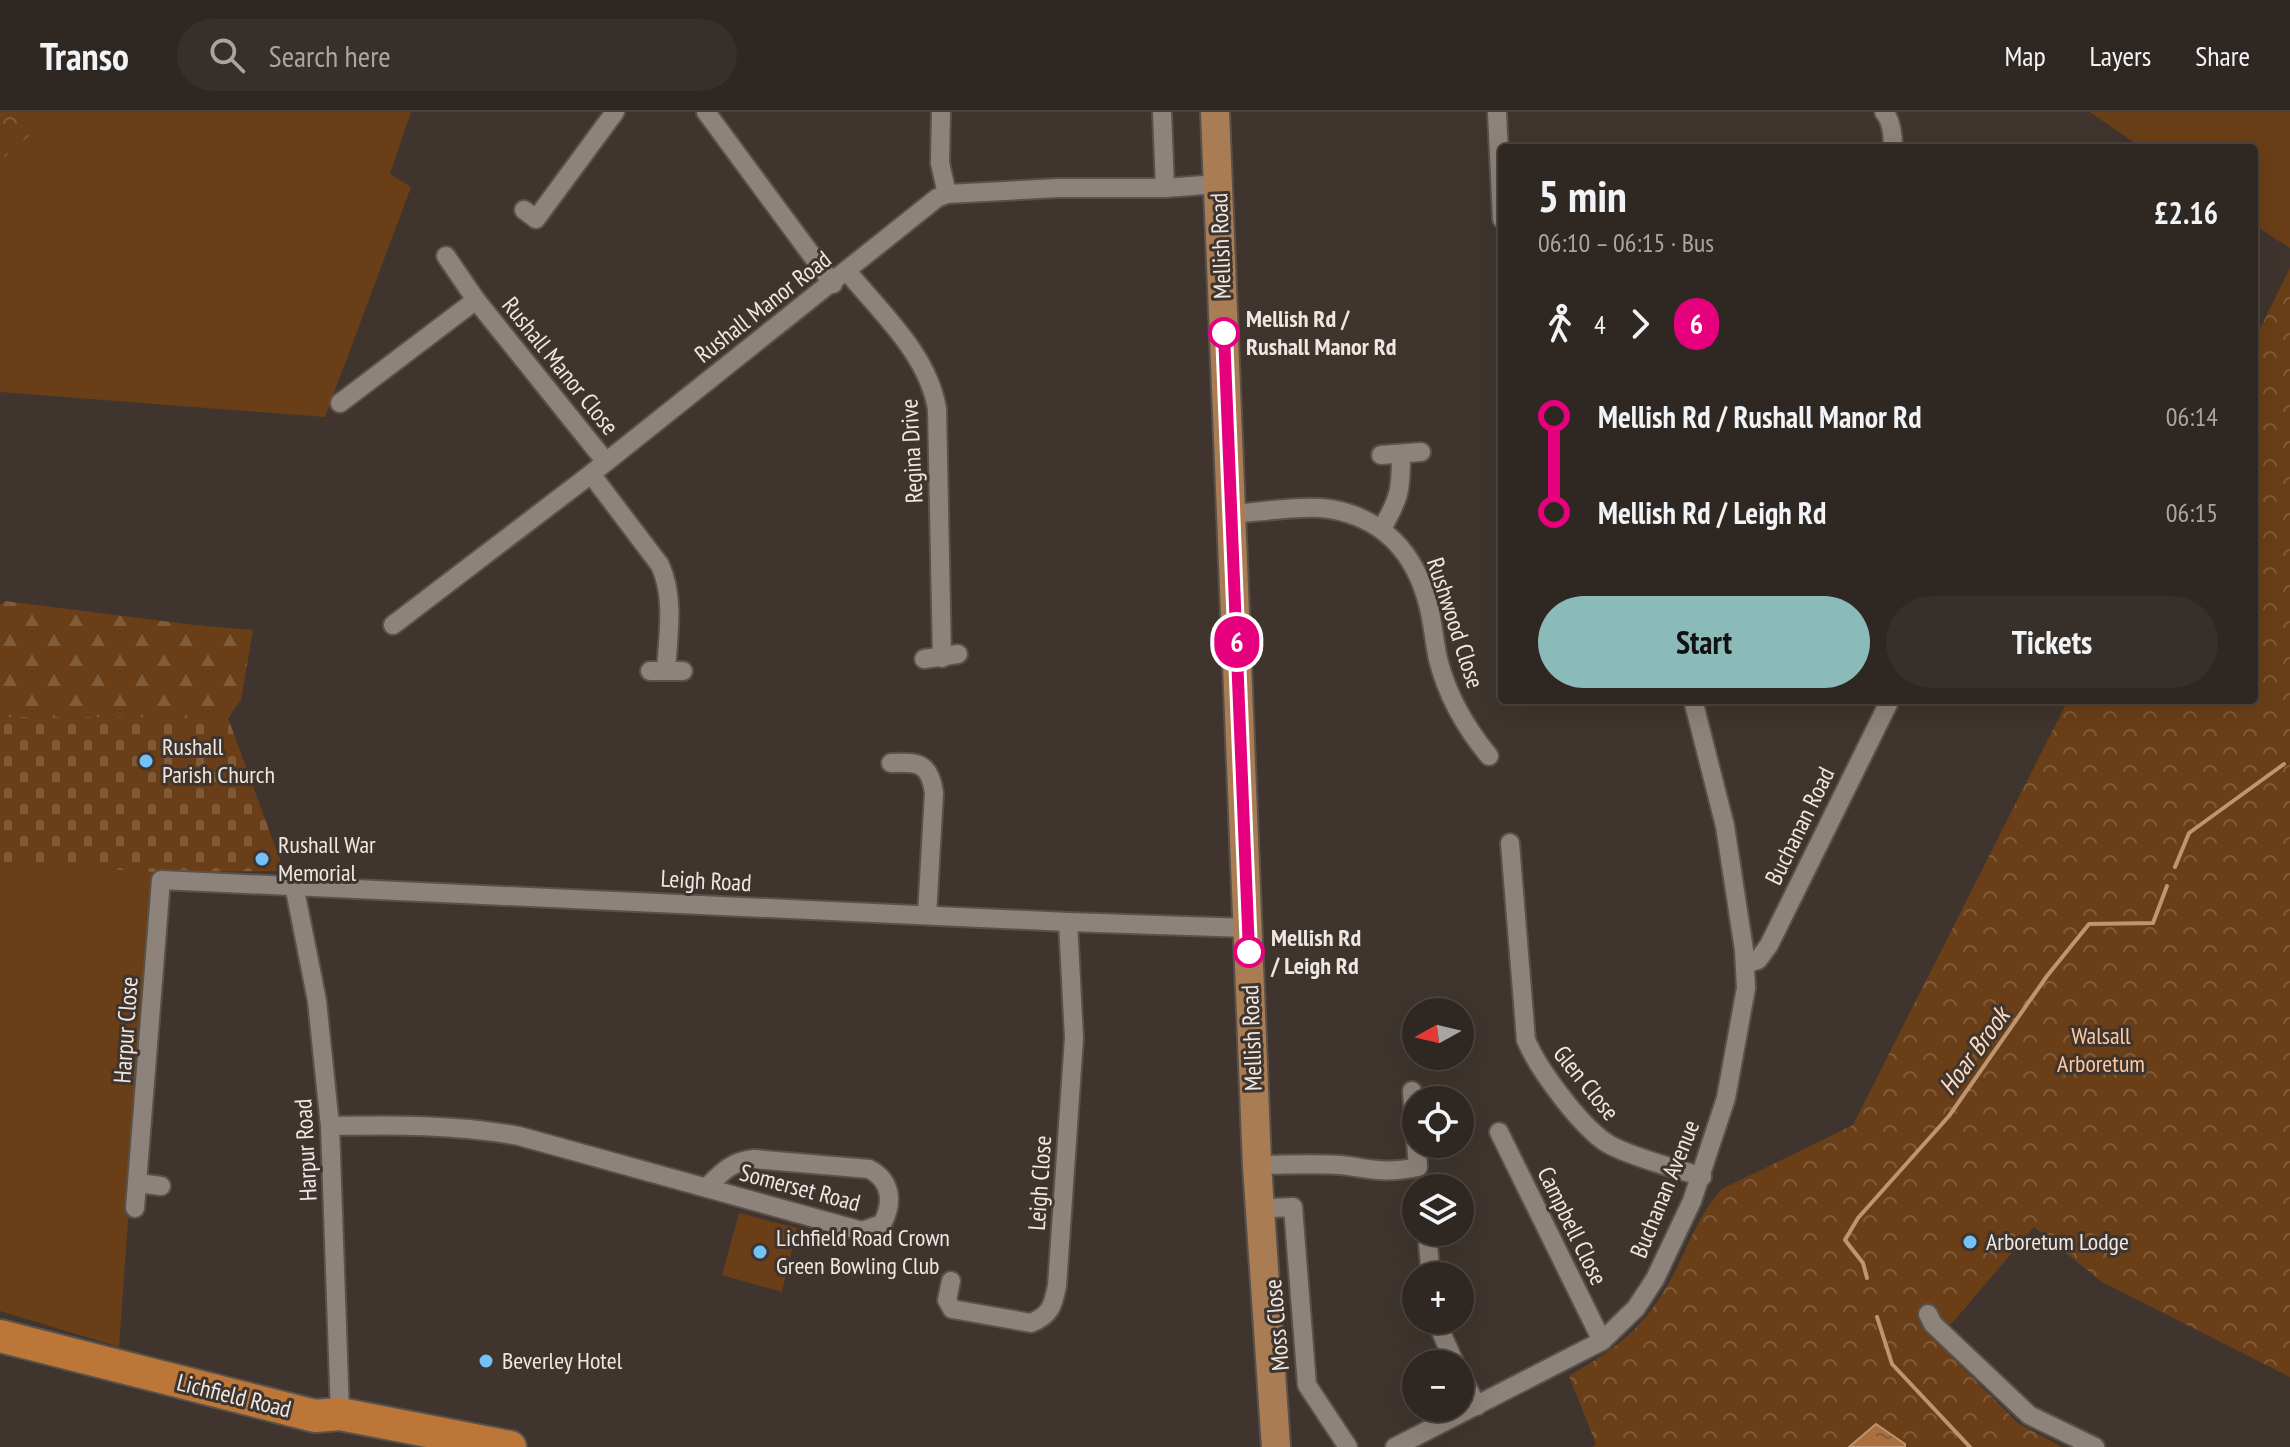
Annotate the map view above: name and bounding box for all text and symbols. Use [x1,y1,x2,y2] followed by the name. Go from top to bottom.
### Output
[177,19,737,91] search box
[40,31,129,80] text: Transo
[205,33,249,77] icon: search
[269,36,391,75] text: Search here
[2004,37,2046,74] text: Map
[2090,37,2151,74] text: Layers
[2195,37,2250,74] text: Share
[1538,167,1627,224] text: 5 min
[1203,192,1238,300] street label: Mellish Road
[2154,193,2218,232] text: £2.16
[1538,226,1714,259] text: 06:10 – 06:15 · Bus
[688,244,837,370] street label: Rushall Manor Road
[495,290,626,441] street label: Rushall Manor Close
[1538,302,1582,346] icon: walk
[1618,302,1662,346] icon: forward
[1246,303,1396,362] place label: Mellish Rd / Rushall Manor Rd
[1690,305,1703,342] text: 6
[1594,308,1606,341] text: 4
[1209,318,1239,348] marker: Mellish Rd / Rushall Manor Rd
[1598,397,1922,436] text: Mellish Rd / Rushall Manor Rd
[893,398,930,504] street label: Regina Drive
[2166,400,2218,433] text: 06:14
[1598,493,1826,532] text: Mellish Rd / Leigh Rd
[2166,496,2218,529] text: 06:15
[1420,554,1491,692] street label: Rushwood Close
[1538,596,1870,688] button: Start
[1886,596,2218,688] button: Tickets
[1211,616,1263,668] line badge: 6
[1230,623,1244,660] text: 6
[162,731,275,790] place label: Rushall Parish Church
[137,752,155,770] marker: Rushall Parish Church
[1758,762,1841,890] street label: Buchanan Road
[278,829,376,888] place label: Rushall War Memorial
[253,850,271,868] marker: Rushall War Memorial
[660,863,752,898] street label: Leigh Road
[1270,922,1361,981] place label: Mellish Rd / Leigh Rd
[1234,937,1264,967] marker: Mellish Rd / Leigh Rd
[106,976,145,1084] street label: Harpur Close
[1234,984,1269,1092] street label: Mellish Road
[1402,998,1474,1070] north arrow
[1402,998,1474,1422] map controls
[1931,998,2018,1101] water label: Hoar Brook
[2057,1020,2145,1079] park label: Walsall Arboretum
[1547,1039,1626,1127] street label: Glen Close
[1402,1086,1474,1158] button: locate
[287,1098,324,1202] street label: Harpur Road
[1623,1115,1706,1262] street label: Buchanan Avenue
[1021,1134,1058,1231] street label: Leigh Close
[737,1157,864,1218] street label: Somerset Road
[1530,1161,1614,1290] street label: Campbell Close
[1402,1174,1474,1246] button: layers
[776,1222,950,1281] place label: Lichfield Road Crown Green Bowling Club
[1986,1226,2129,1257] place label: Arboretum Lodge
[1961,1233,1979,1251] marker: Arboretum Lodge
[751,1243,769,1261] marker: Lichfield Road Crown Green Bowling Club
[1402,1262,1474,1334] button: +
[1257,1278,1296,1372] street label: Moss Close
[502,1345,623,1376] place label: Beverley Hotel
[1402,1350,1474,1422] button: −
[477,1352,495,1370] marker: Beverley Hotel
[174,1366,294,1425] street label: Lichfield Road

